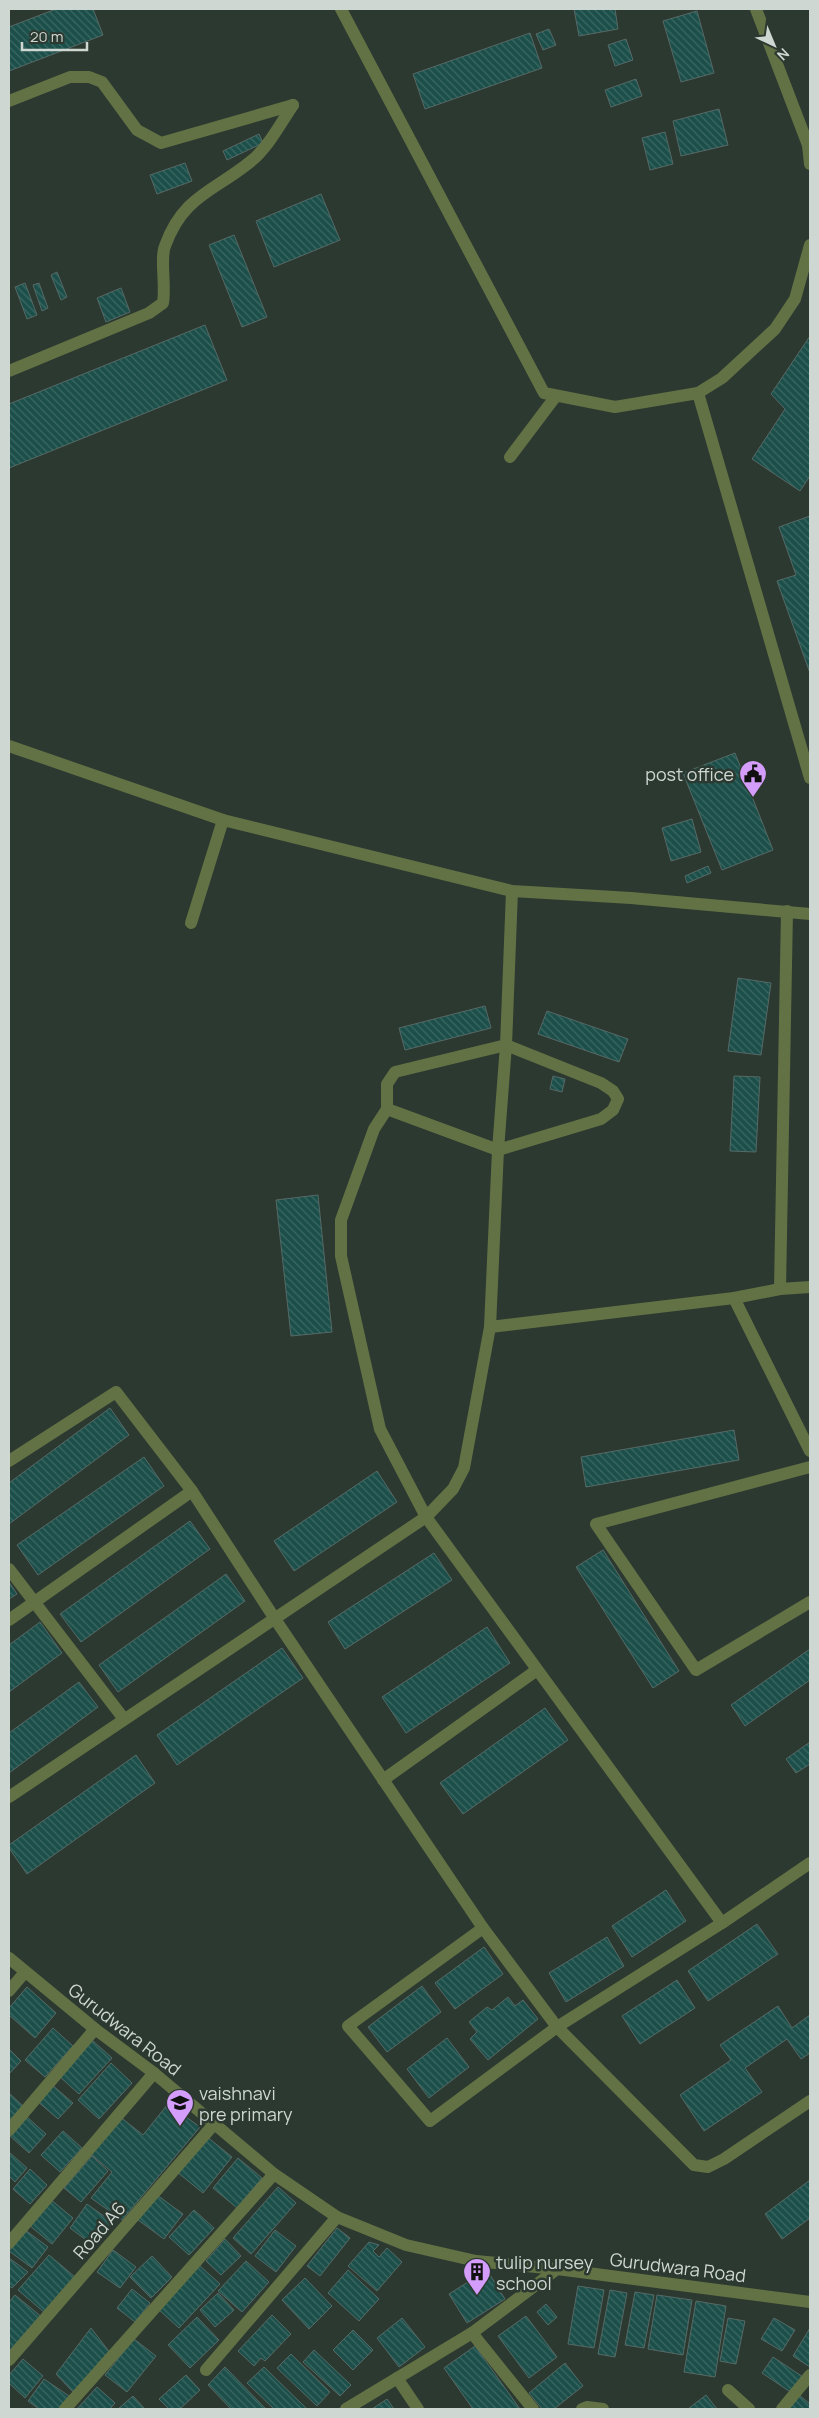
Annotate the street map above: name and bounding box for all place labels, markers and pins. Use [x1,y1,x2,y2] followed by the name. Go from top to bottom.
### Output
[738,759,768,798] public building icon: post office
[645,762,734,786] place label: post office
[199,2081,293,2126] place label: vaishnavi pre primary
[165,2088,195,2127] school or university icon: vaishnavi pre primary
[496,2250,594,2295] place label: tulip nursey school
[462,2257,492,2296] building icon: tulip nursey school

